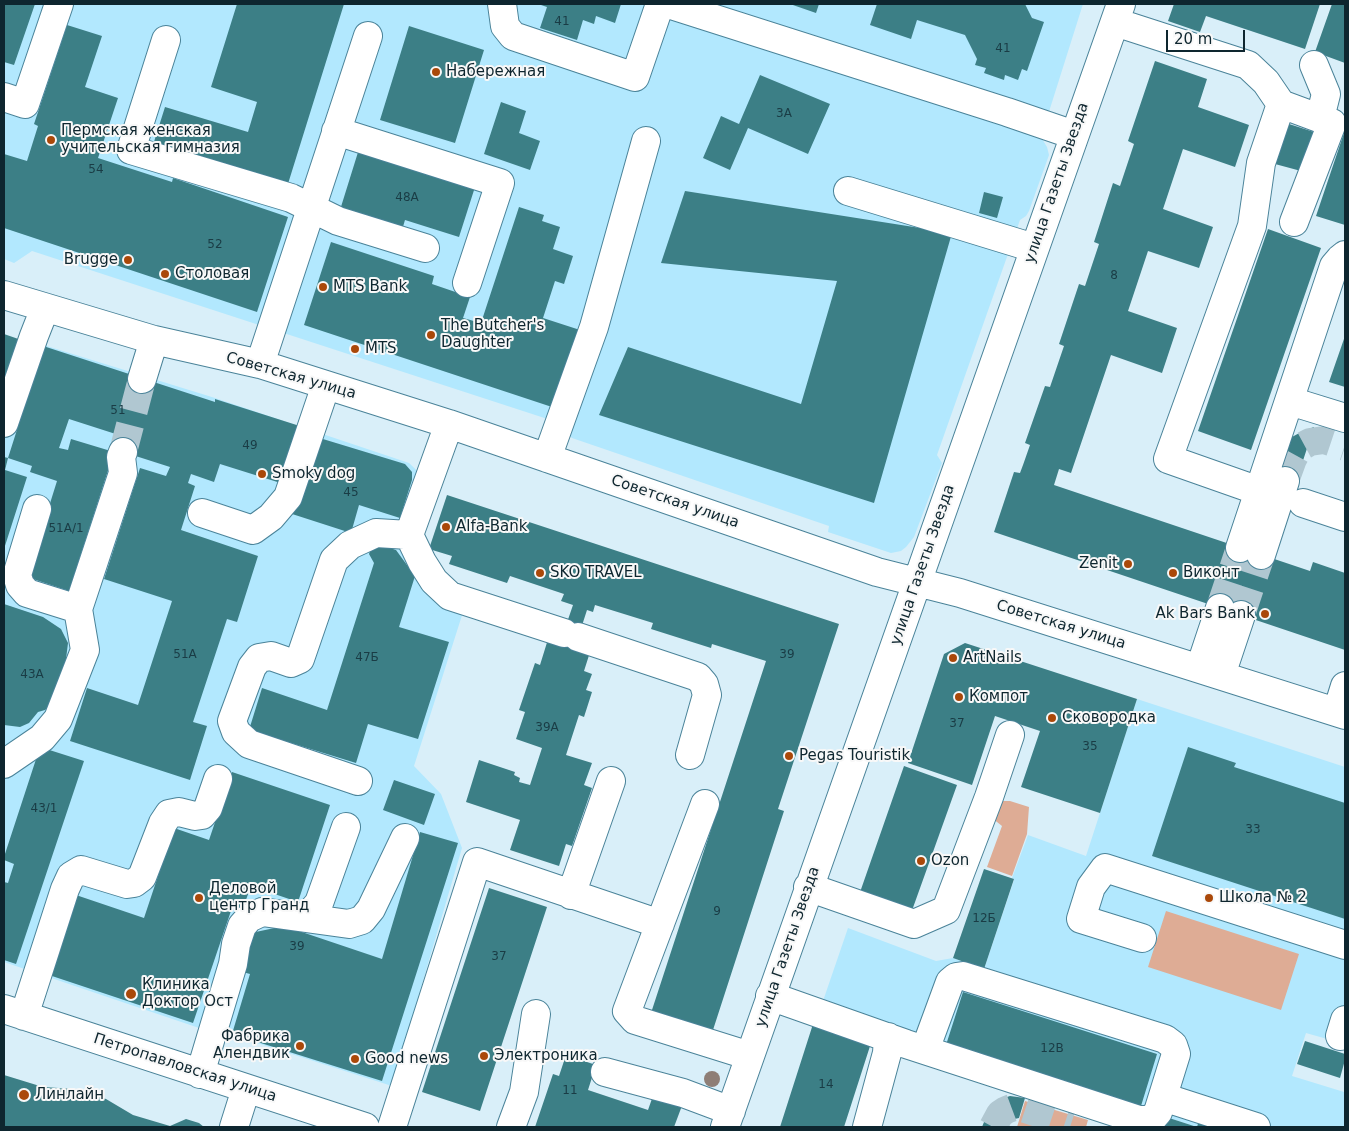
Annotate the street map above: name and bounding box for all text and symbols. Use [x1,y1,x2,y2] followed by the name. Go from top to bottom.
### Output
[554,15,570,29] house number: 41
[1169,20,1248,52] scale bar
[1174,30,1212,48] text: 20 m
[995,42,1011,56] house number: 41
[446,63,545,81] place label: Набережная
[430,66,442,78] marker: Набережная
[1021,100,1093,266] street label: улица Газеты Звезда
[776,107,792,121] house number: 3А
[61,122,240,157] place label: Пермская женская учительская гимназия
[45,134,57,146] marker: Пермская женская учительская гимназия
[88,163,104,177] house number: 54
[395,191,419,205] house number: 48А
[207,238,223,252] house number: 52
[64,251,118,269] place label: Brugge
[122,254,134,266] marker: Brugge
[175,265,249,283] place label: Столовая
[159,268,171,280] marker: Столовая
[1110,269,1118,283] house number: 8
[333,278,407,296] place label: MTS Bank
[317,281,329,293] marker: MTS Bank
[441,317,544,352] place label: The Butcher's Daughter
[425,329,437,341] marker: The Butcher's Daughter
[365,340,397,358] place label: MTS
[349,343,361,355] marker: MTS
[224,349,358,403] street label: Советская улица
[110,404,126,418] house number: 51
[242,439,258,453] house number: 49
[272,465,355,483] place label: Smoky dog
[256,468,268,480] marker: Smoky dog
[609,472,741,532] street label: Советская улица
[887,482,959,648] street label: улица Газеты Звезда
[343,486,359,500] house number: 45
[456,518,527,536] place label: Alfa-Bank
[440,521,452,533] marker: Alfa-Bank
[48,522,84,536] house number: 51А/1
[1079,555,1118,573] place label: Zenit
[1122,558,1134,570] marker: Zenit
[550,564,641,582] place label: SKO TRAVEL
[1183,564,1240,582] place label: Виконт
[534,567,546,579] marker: SKO TRAVEL
[1167,567,1179,579] marker: Виконт
[994,597,1128,653] street label: Советская улица
[1155,605,1255,623] place label: Ak Bars Bank
[1259,608,1271,620] marker: Ak Bars Bank
[173,648,197,662] house number: 51А
[779,648,795,662] house number: 39
[963,649,1022,667] place label: ArtNails
[355,651,379,665] house number: 47Б
[947,652,959,664] marker: ArtNails
[20,668,44,682] house number: 43А
[969,688,1028,706] place label: Компот
[953,691,965,703] marker: Компот
[1062,709,1156,727] place label: Сковородка
[1046,712,1058,724] marker: Сковородка
[949,717,965,731] house number: 37
[535,721,559,735] house number: 39А
[1082,740,1098,754] house number: 35
[799,747,910,765] place label: Pegas Touristik
[783,750,795,762] marker: Pegas Touristik
[31,802,57,816] house number: 43/1
[1245,823,1261,837] house number: 33
[931,852,969,870] place label: Ozon
[915,855,927,867] marker: Ozon
[752,864,824,1030] street label: улица Газеты Звезда
[209,880,309,915] place label: Деловой центр Гранд
[1219,889,1307,907] place label: Школа № 2
[193,892,205,904] marker: Деловой центр Гранд
[1203,892,1215,904] marker: Школа № 2
[713,905,721,919] house number: 9
[972,912,996,926] house number: 12Б
[289,940,305,954] house number: 39
[491,950,507,964] house number: 37
[142,976,233,1011] place label: Клиника Доктор Ост
[124,987,138,1001] marker: Клиника Доктор Ост
[213,1028,290,1063] place label: Фабрика Алендвик
[91,1030,279,1106] street label: Петропавловская улица
[294,1040,306,1052] marker: Фабрика Алендвик
[1040,1042,1064,1056] house number: 12В
[494,1047,598,1065] place label: Электроника
[365,1050,448,1068] place label: Good news
[478,1050,490,1062] marker: Электроника
[349,1053,361,1065] marker: Good news
[818,1078,834,1092] house number: 14
[562,1084,578,1098] house number: 11
[35,1086,104,1104] place label: Линлайн
[17,1088,31,1102] marker: Линлайн

